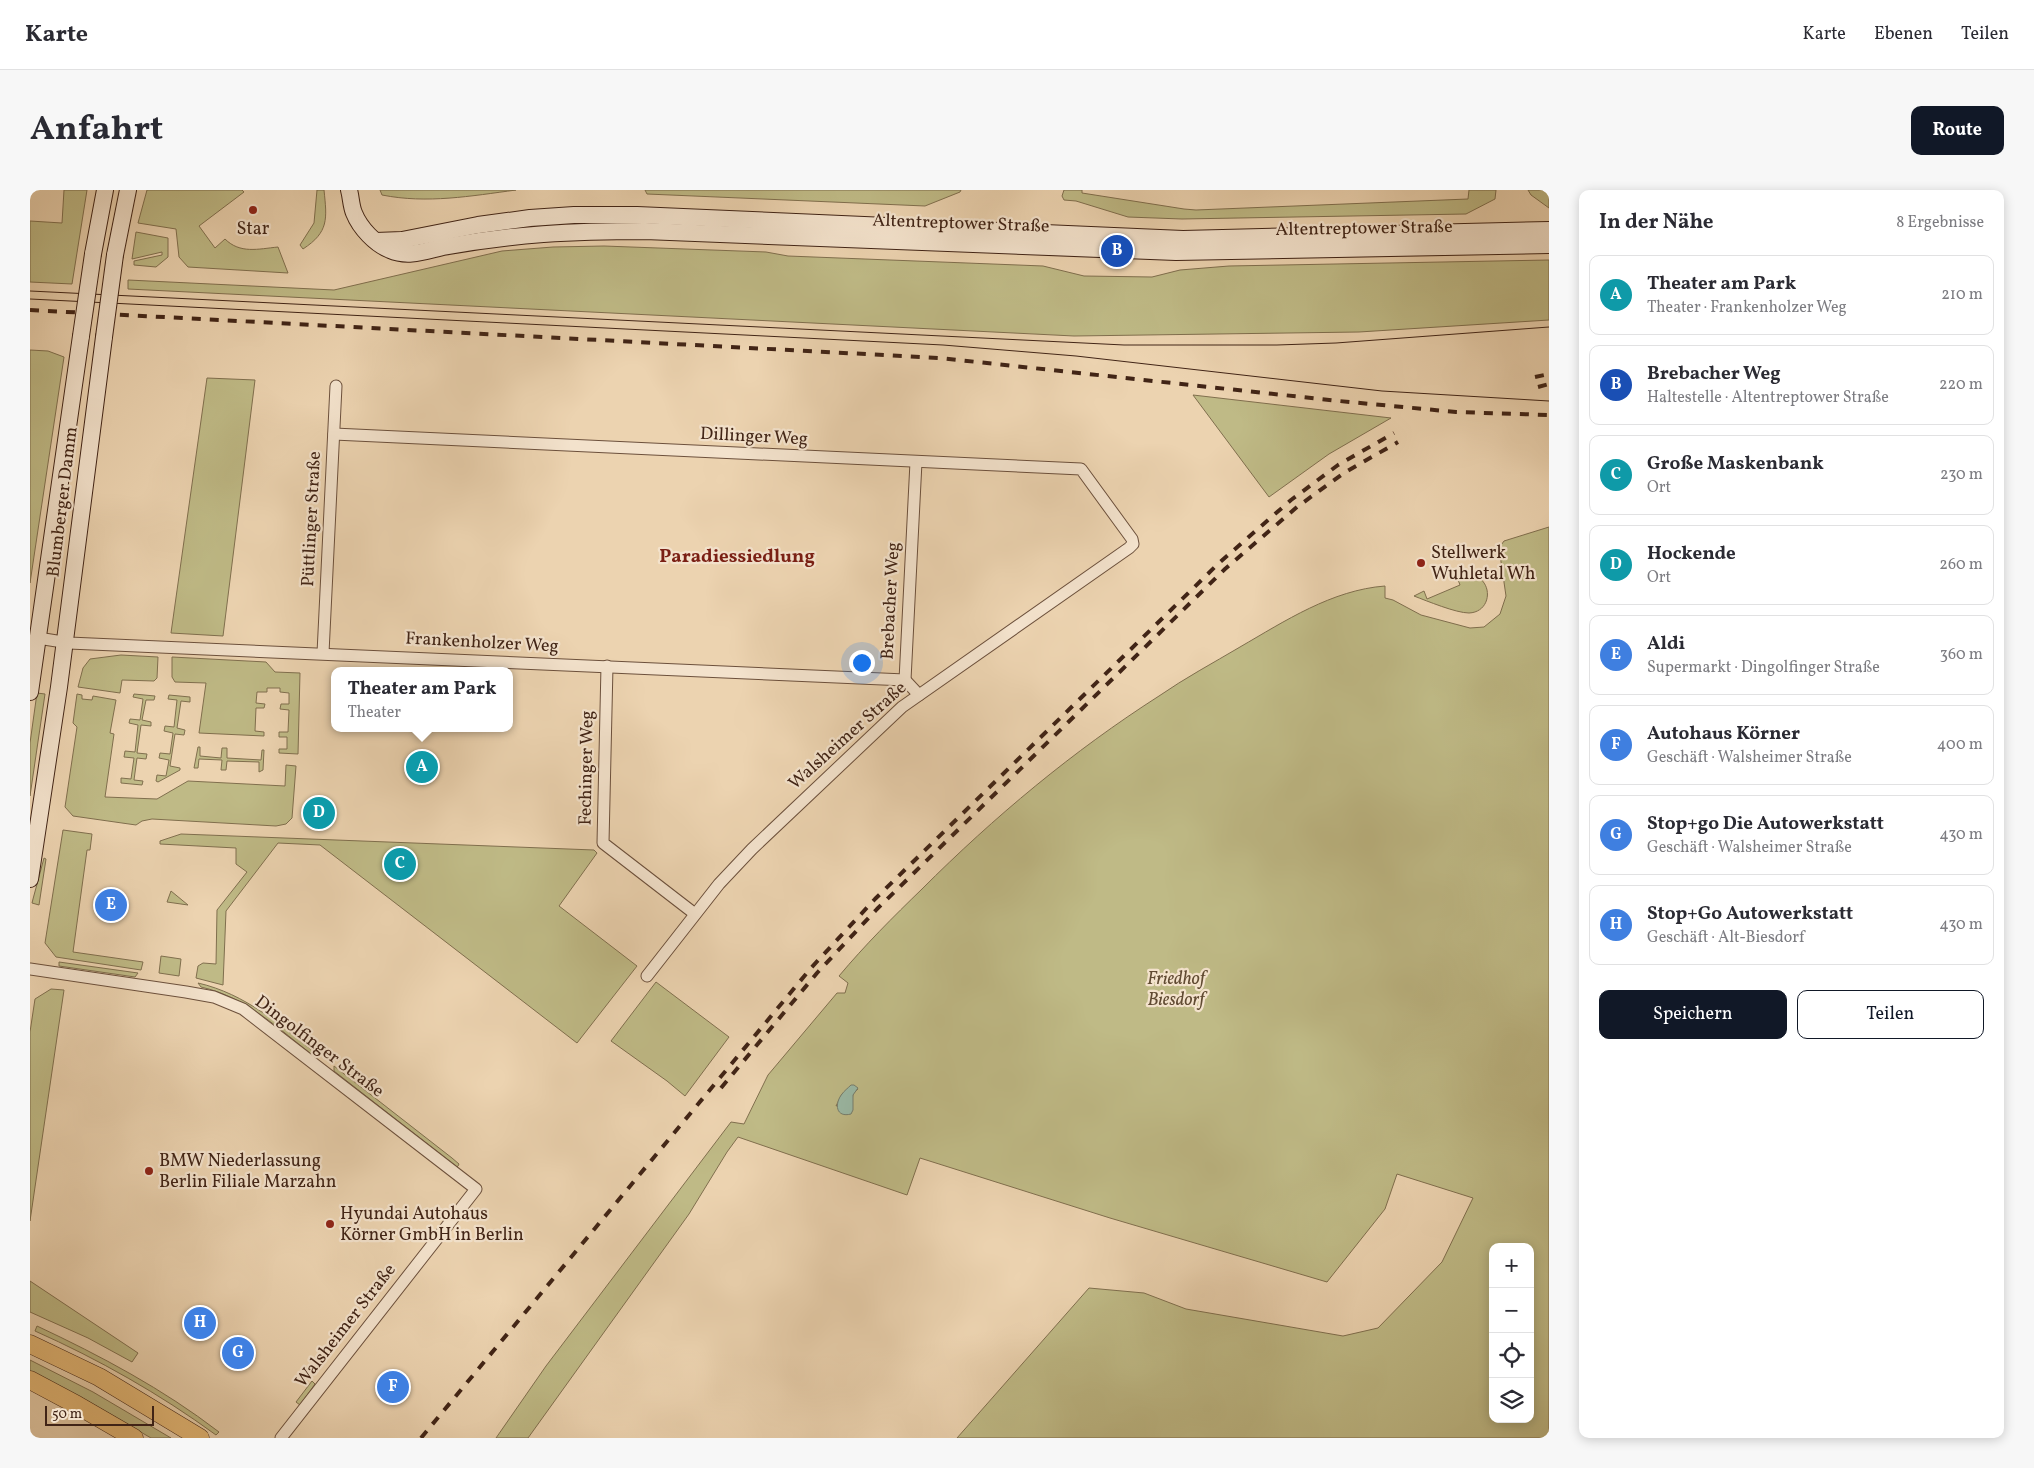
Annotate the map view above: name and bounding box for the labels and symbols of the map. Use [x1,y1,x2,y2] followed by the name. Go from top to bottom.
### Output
[247,204,259,216] marker: Star
[872,208,1050,240] street label: Altentreptower Straße
[1275,215,1453,243] street label: Altentreptower Straße
[237,217,270,242] place label: Star
[1101,232,1133,270] pin: B
[699,422,809,452] street label: Dillinger Weg
[41,425,85,579] street label: Blumberger Damm
[296,451,328,587] street label: Püttlinger Straße
[875,541,907,661] street label: Brebacher Weg
[1431,541,1536,587] place label: Stellwerk Wuhletal Wh
[659,544,815,570] district label: Paradiessiedlung
[1415,557,1427,569] marker: Stellwerk Wuhletal Wh
[405,626,559,660] street label: Frankenholzer Weg
[849,650,875,676] your location
[783,676,913,796] street label: Walsheimer Straße
[573,710,601,826] street label: Fechinger Weg
[406,748,438,786] pin: A
[303,794,335,832] pin: D
[384,845,416,883] pin: C
[95,886,127,924] pin: E
[1147,967,1209,1013] park label: Friedhof Biesdorf
[249,990,389,1104] street label: Dingolfinger Straße
[159,1149,337,1195] place label: BMW Niederlassung Berlin Filiale Marzahn
[143,1165,155,1177] marker: BMW Niederlassung Berlin Filiale Marzahn
[340,1202,524,1248] place label: Hyundai Autohaus Körner GmbH in Berlin
[324,1218,336,1230] marker: Hyundai Autohaus Körner GmbH in Berlin
[290,1259,402,1393] street label: Walsheimer Straße
[184,1304,216,1342] pin: H
[222,1334,254,1372] pin: G
[377,1368,409,1406] pin: F
[45,1403,154,1426] scale bar

